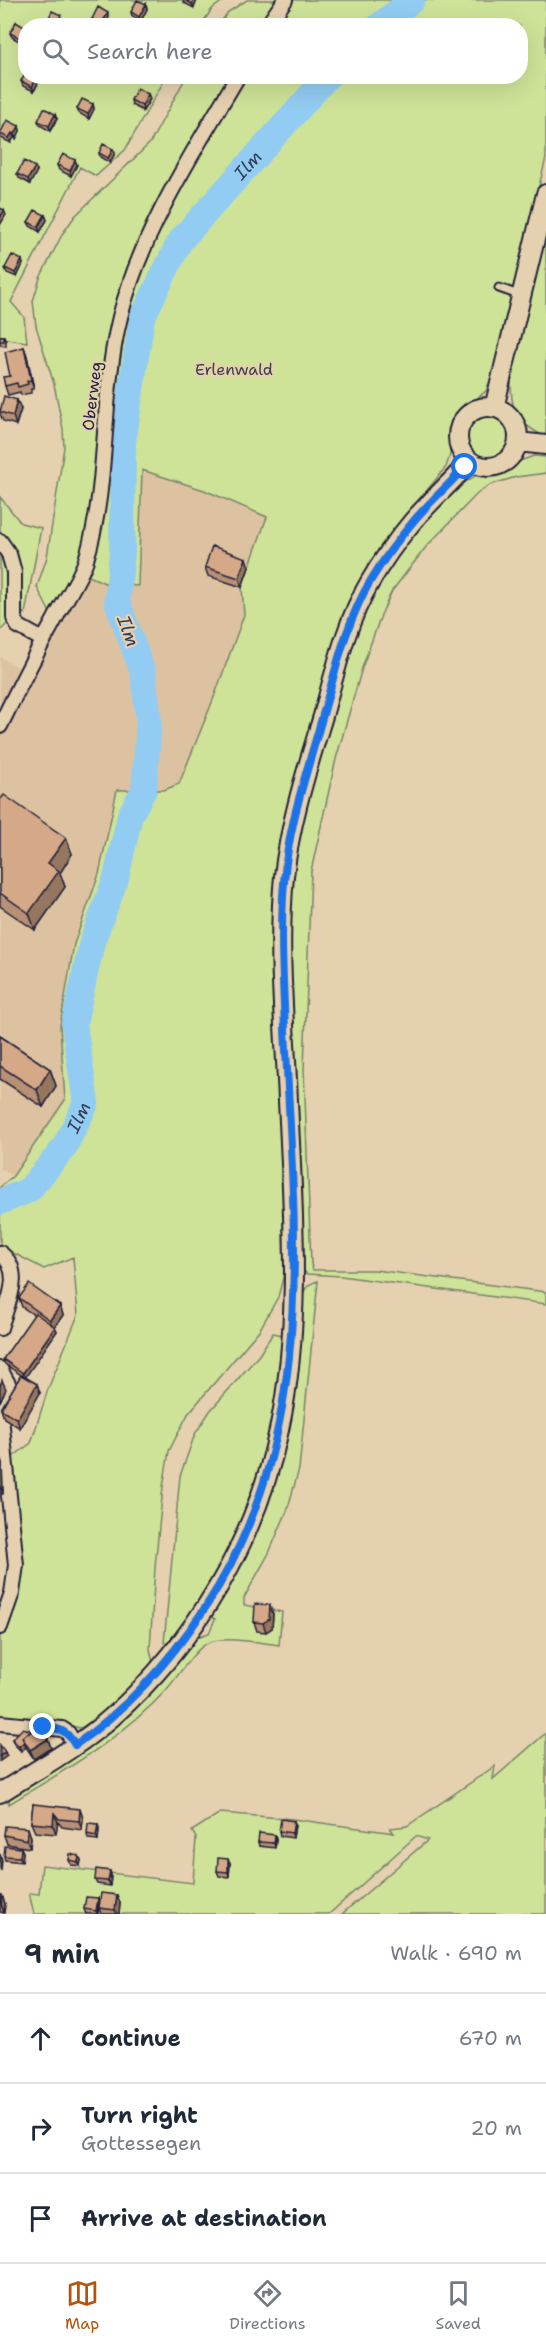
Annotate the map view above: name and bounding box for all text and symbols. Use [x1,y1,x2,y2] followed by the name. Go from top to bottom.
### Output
[18,18,528,84] search box
[39,35,72,68] icon: search
[87,37,213,66] text: Search here
[228,145,267,186] water label: Ilm
[195,359,273,380] park label: Erlenwald
[77,360,107,432] street label: Oberweg
[451,453,477,479] route start
[111,611,145,650] water label: Ilm
[61,1098,97,1138] water label: Ilm
[29,1713,55,1739] route end
[24,1936,100,1971] text: 9 min
[390,1940,522,1966] text: Walk · 690 m
[24,2022,57,2055] icon: ahead
[81,2024,181,2053] text: Continue
[459,2025,522,2051] text: 670 m
[81,2101,198,2130] text: Turn right
[24,2112,57,2145] icon: right
[471,2115,522,2141] text: 20 m
[81,2130,201,2156] text: Gottessegen
[24,2202,57,2235] icon: arrive
[81,2204,327,2233] text: Arrive at destination
[65,2277,99,2334] tab: Map
[229,2277,306,2334] tab: Directions
[436,2277,481,2334] tab: Saved

